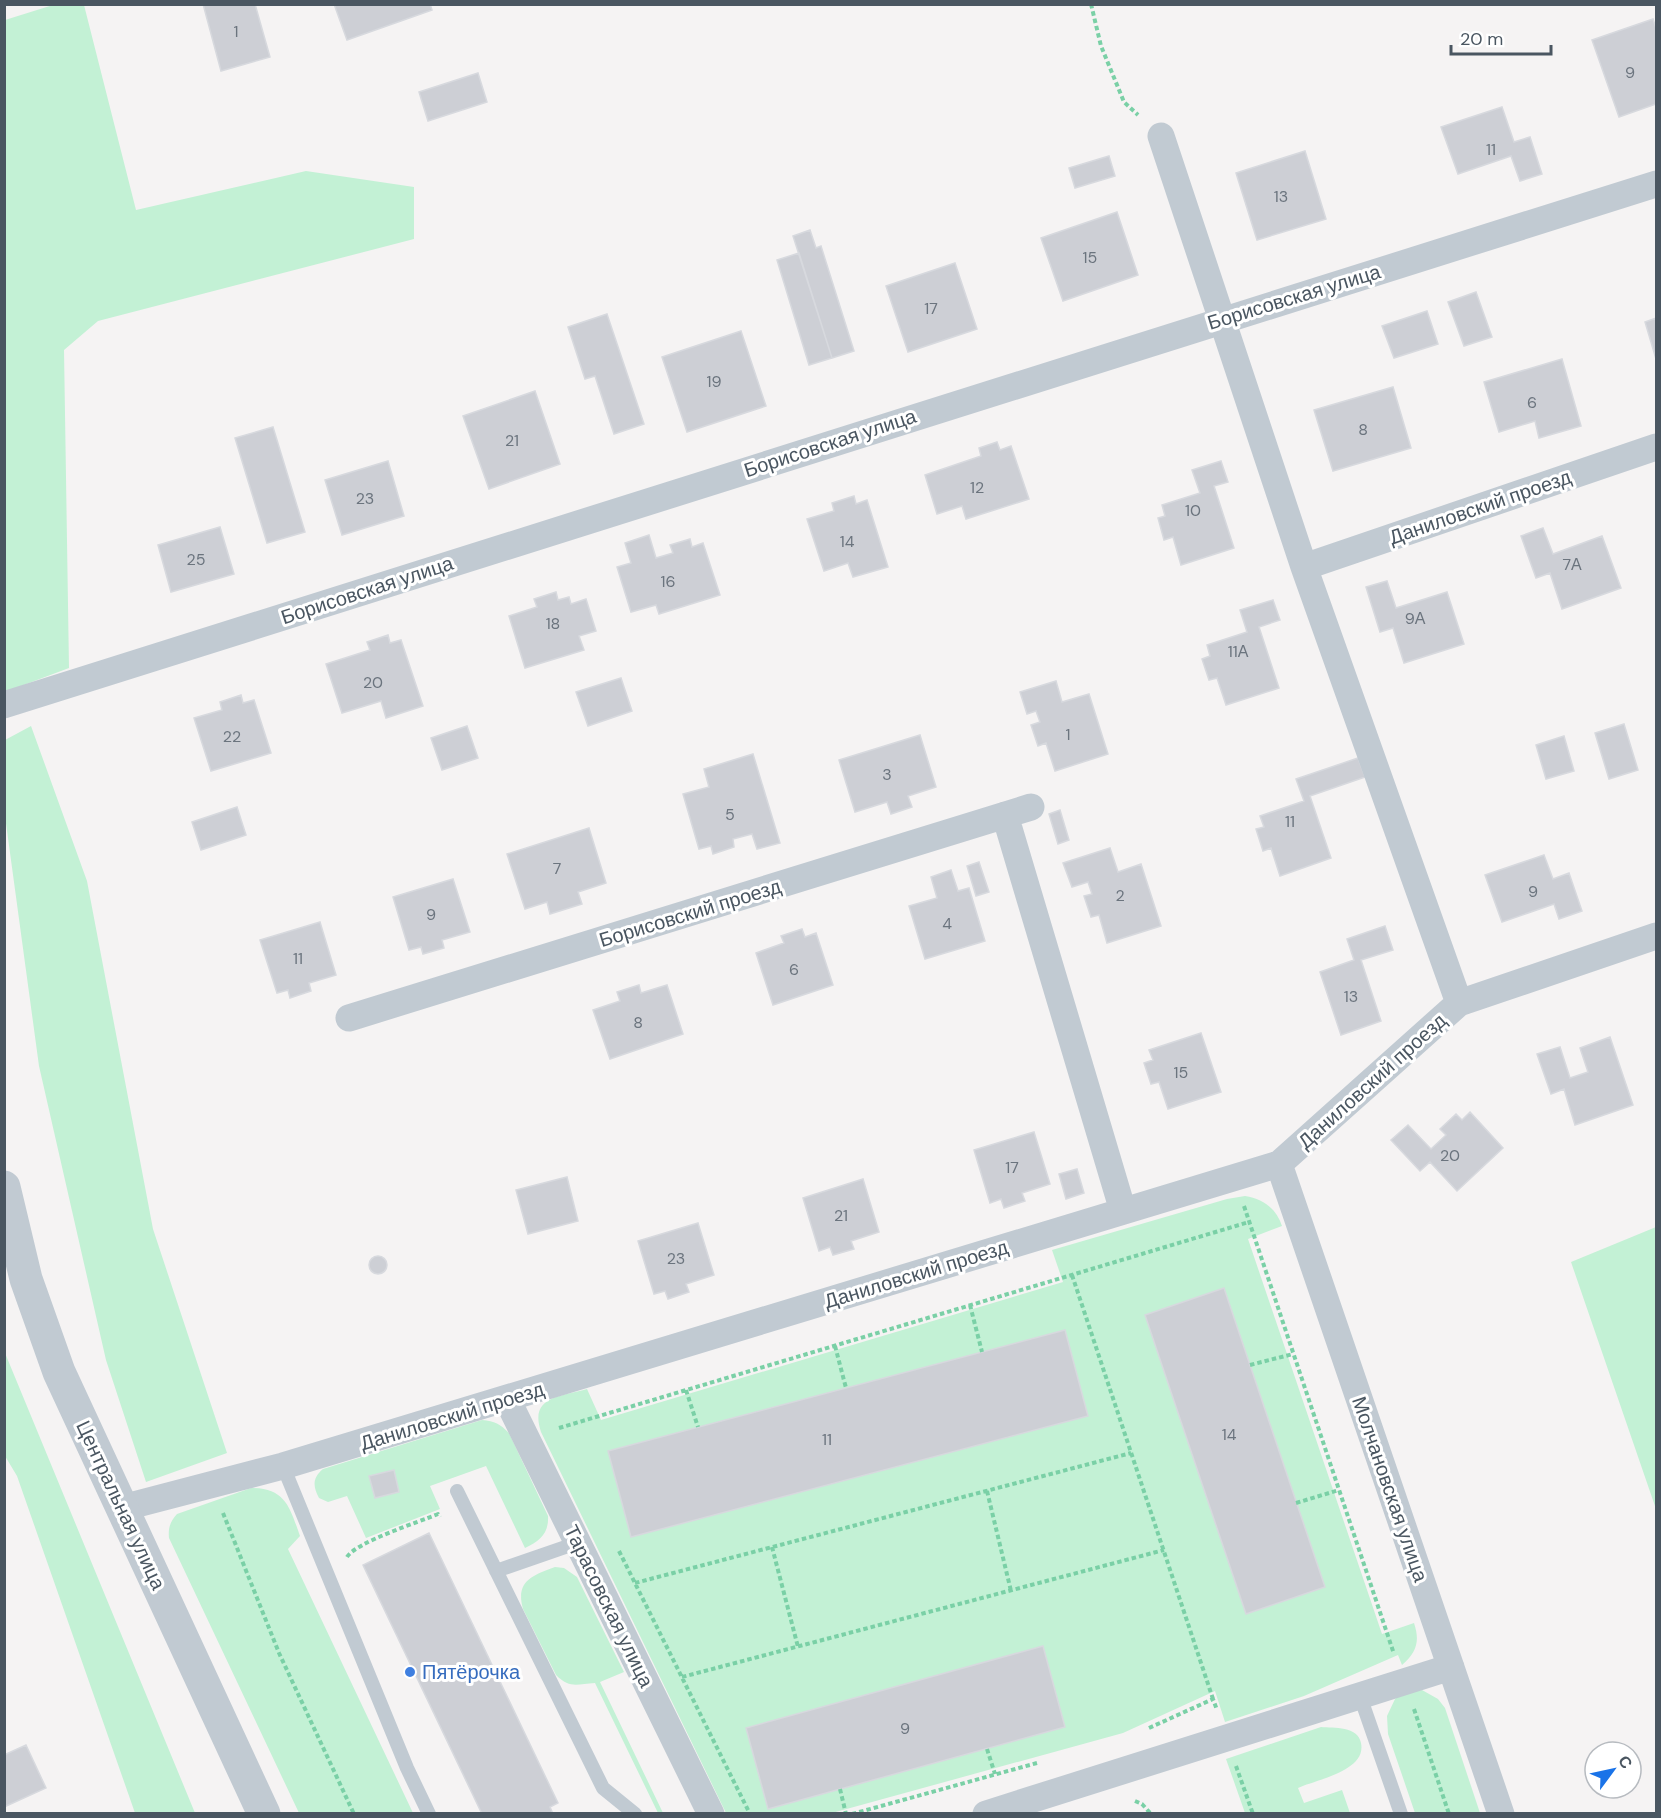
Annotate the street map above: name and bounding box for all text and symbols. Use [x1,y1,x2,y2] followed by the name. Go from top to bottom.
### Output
[1451,18,1552,56] scale bar
[234,21,239,42] house number: 1
[1460,27,1503,51] text: 20 m
[1625,62,1635,83] house number: 9
[1486,139,1496,160] house number: 11
[1274,186,1288,207] house number: 13
[1083,247,1097,268] house number: 15
[1204,258,1385,336] street label: Борисовская улица
[924,298,938,319] house number: 17
[706,371,722,392] house number: 19
[1527,392,1537,413] house number: 6
[741,403,920,483] street label: Борисовская улица
[1358,419,1368,440] house number: 8
[505,430,519,451] house number: 21
[1386,464,1575,550] street label: Даниловский проезд
[970,477,984,498] house number: 12
[356,488,374,509] house number: 23
[1185,500,1201,521] house number: 10
[840,531,855,552] house number: 14
[187,549,205,570] house number: 25
[278,550,457,630] street label: Борисовская улица
[1562,554,1582,575] house number: 7А
[660,571,676,592] house number: 16
[1405,608,1426,629] house number: 9А
[546,613,560,634] house number: 18
[1228,641,1249,662] house number: 11А
[363,672,383,693] house number: 20
[1066,724,1071,745] house number: 1
[223,726,241,747] house number: 22
[882,764,892,785] house number: 3
[725,804,735,825] house number: 5
[1285,811,1295,832] house number: 11
[553,858,561,879] house number: 7
[596,873,784,953] street label: Борисовский проезд
[1528,881,1538,902] house number: 9
[1115,885,1125,906] house number: 2
[426,904,436,925] house number: 9
[942,913,952,934] house number: 4
[293,948,303,969] house number: 11
[789,959,799,980] house number: 6
[1344,986,1358,1007] house number: 13
[1292,1007,1452,1155] street label: Даниловский проезд
[633,1012,643,1033] house number: 8
[1174,1062,1188,1083] house number: 15
[1440,1145,1460,1166] house number: 20
[1005,1157,1019,1178] house number: 17
[834,1205,848,1226] house number: 21
[821,1234,1011,1314] street label: Даниловский проезд
[667,1248,685,1269] house number: 23
[357,1376,547,1456] street label: Даниловский проезд
[1346,1393,1434,1586] street label: Молчановская улица
[70,1416,172,1595] street label: Центральная улица
[1222,1424,1237,1445] house number: 14
[822,1429,832,1450] house number: 11
[558,1520,660,1692] street label: Тарасовская улица
[422,1659,521,1685] place label: Пятёрочка
[403,1665,417,1679] marker: Пятёрочка
[900,1718,910,1739] house number: 9
[1583,1740,1643,1800] north arrow
[1613,1752,1637,1773] text: С

